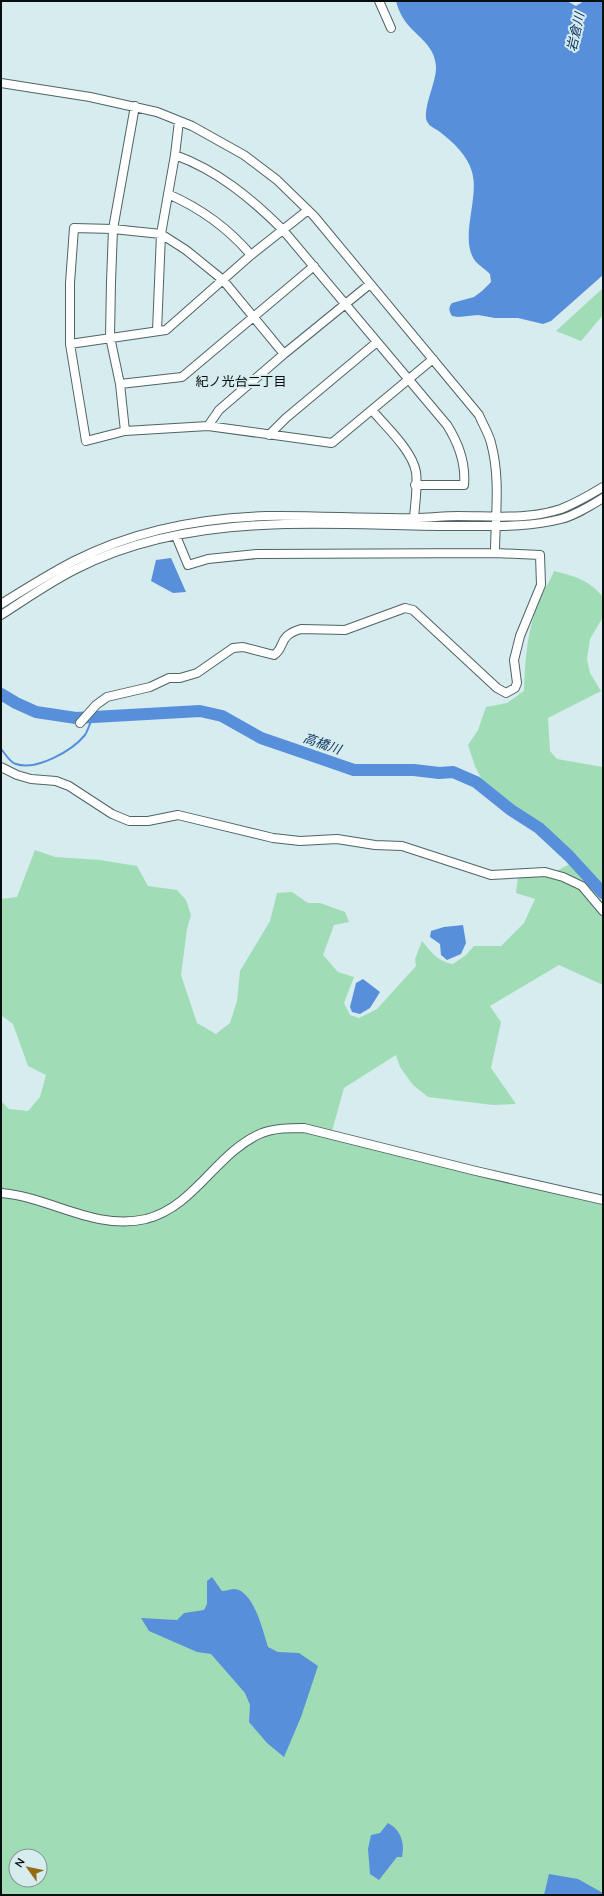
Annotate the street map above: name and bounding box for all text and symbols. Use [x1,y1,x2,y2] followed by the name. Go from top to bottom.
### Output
[563,9,590,53] water label: 岩倉川
[195,373,287,391] district label: 紀ノ光台二丁目
[301,729,345,760] water label: 高橋川
[8,1848,48,1888] north arrow
[12,1855,29,1870] text: N

